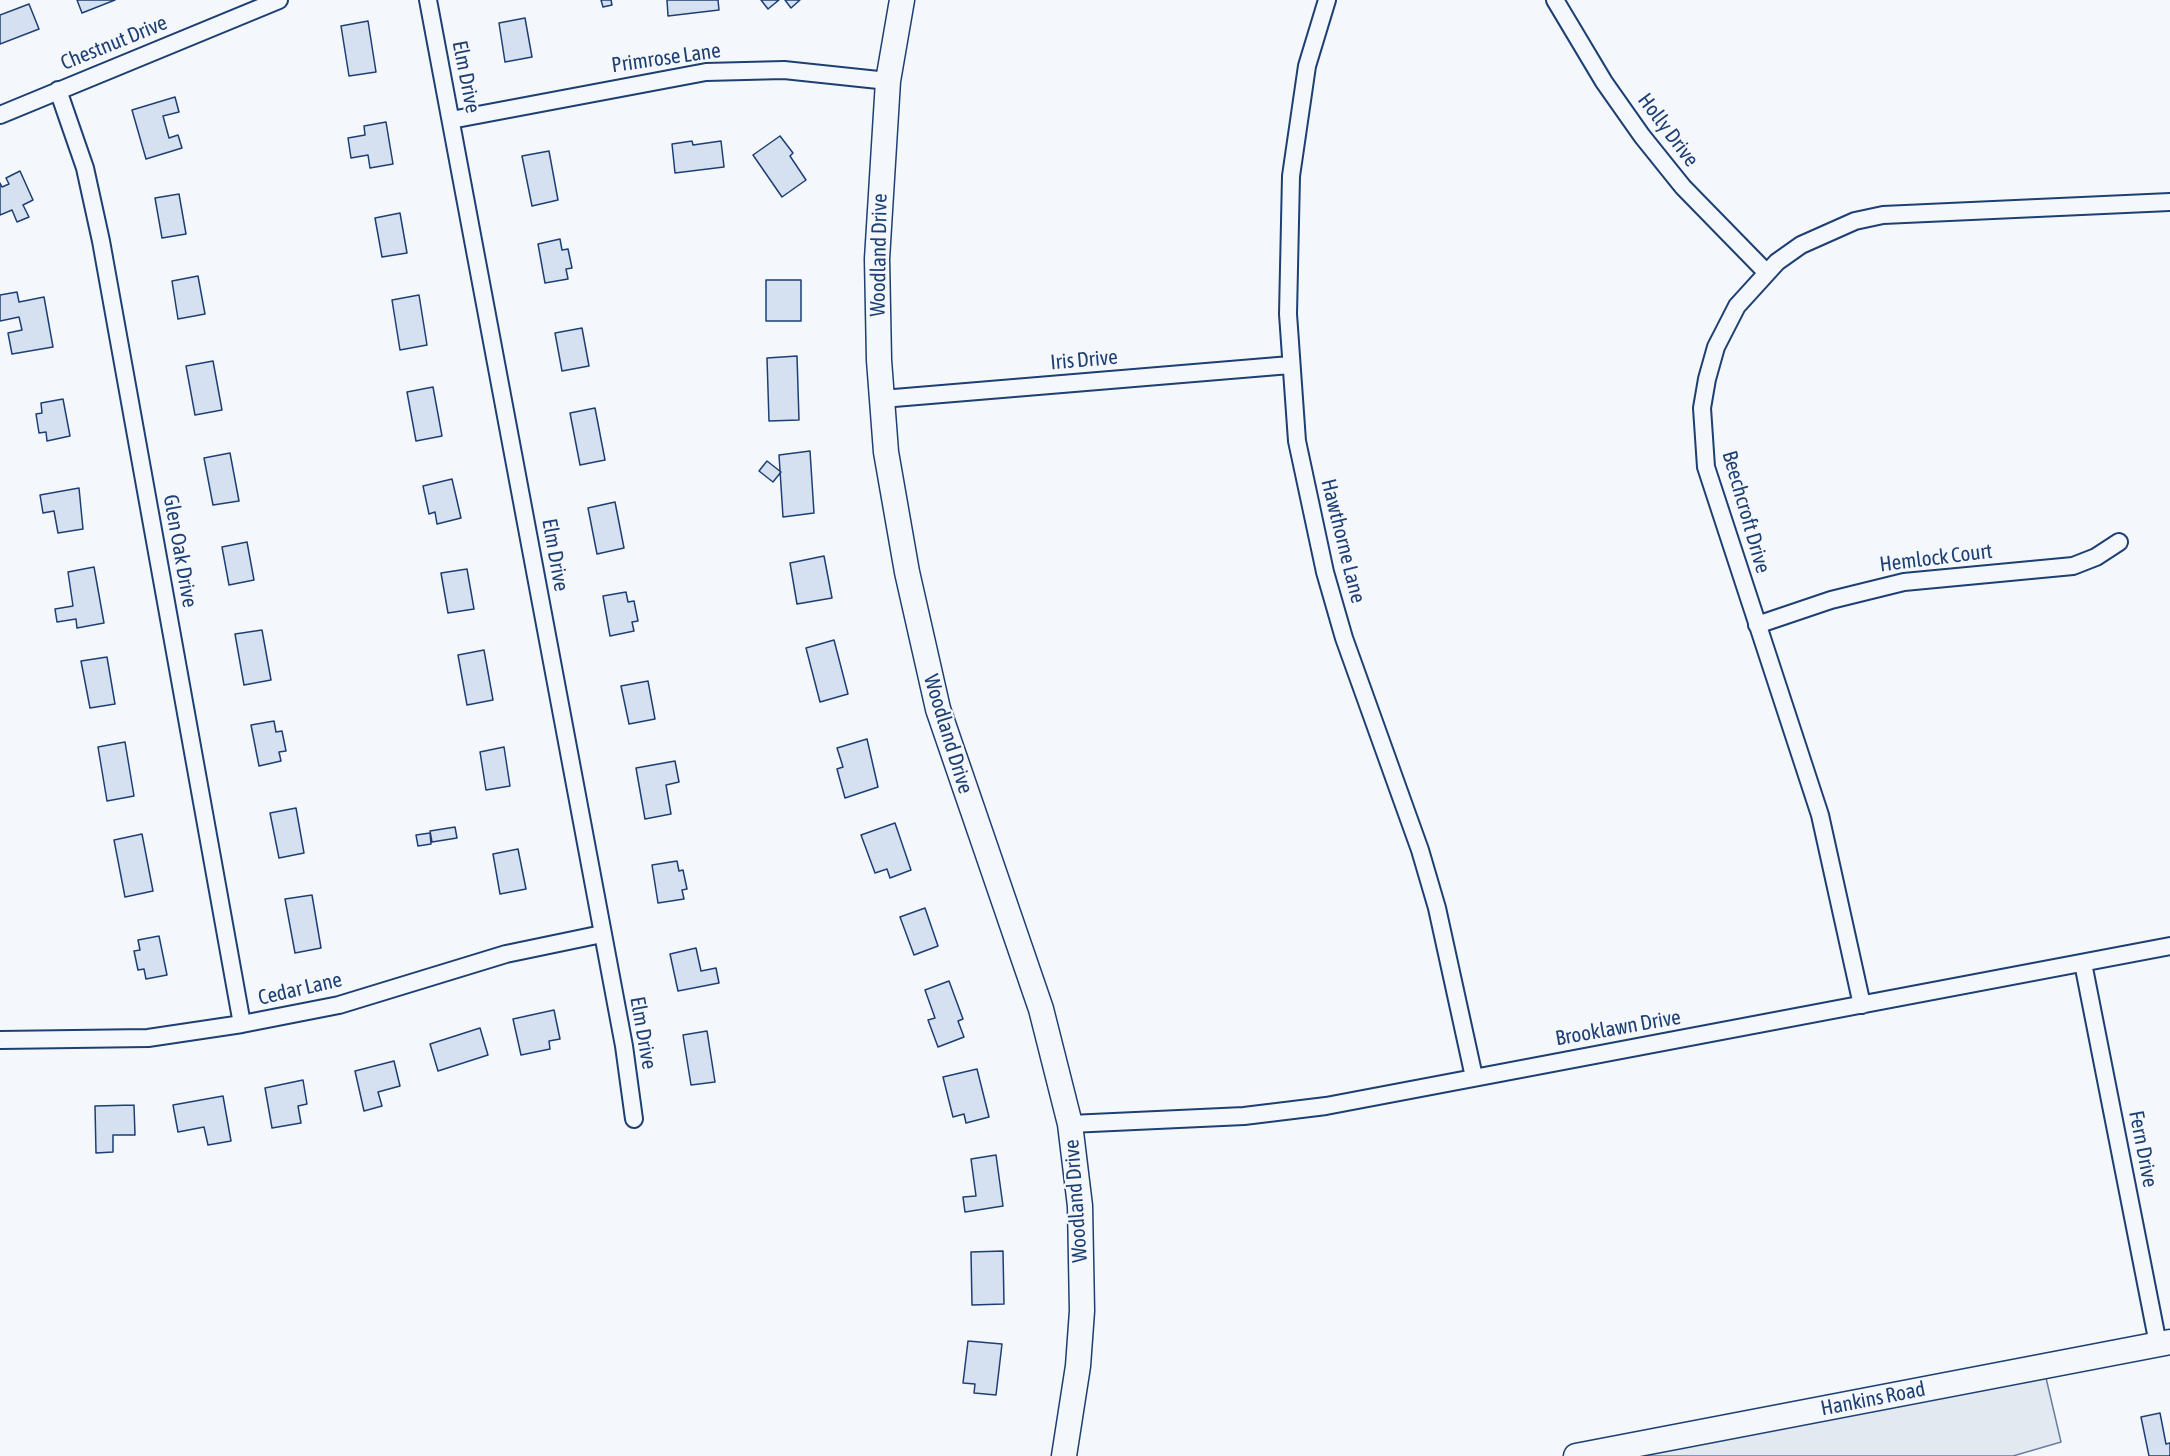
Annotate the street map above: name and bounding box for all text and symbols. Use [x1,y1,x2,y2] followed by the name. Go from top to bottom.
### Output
[57,10,171,76] street label: Chestnut Drive
[610,38,722,78] street label: Primrose Lane
[447,39,485,115] street label: Elm Drive
[1632,88,1704,172] street label: Holly Drive
[865,193,893,317] street label: Woodland Drive
[1049,345,1119,375] street label: Iris Drive
[1717,448,1775,576] street label: Beechcroft Drive
[1315,476,1371,606] street label: Hawthorne Lane
[158,493,202,609] street label: Glen Oak Drive
[536,517,574,593] street label: Elm Drive
[1878,539,1994,577] street label: Hemlock Court
[918,671,978,797] street label: Woodland Drive
[256,967,344,1011] street label: Cedar Lane
[624,995,662,1071] street label: Elm Drive
[1553,1005,1683,1051] street label: Brooklawn Drive
[2123,1109,2163,1189] street label: Fern Drive
[1059,1139,1093,1263] street label: Woodland Drive
[1818,1377,1928,1421] street label: Hankins Road

